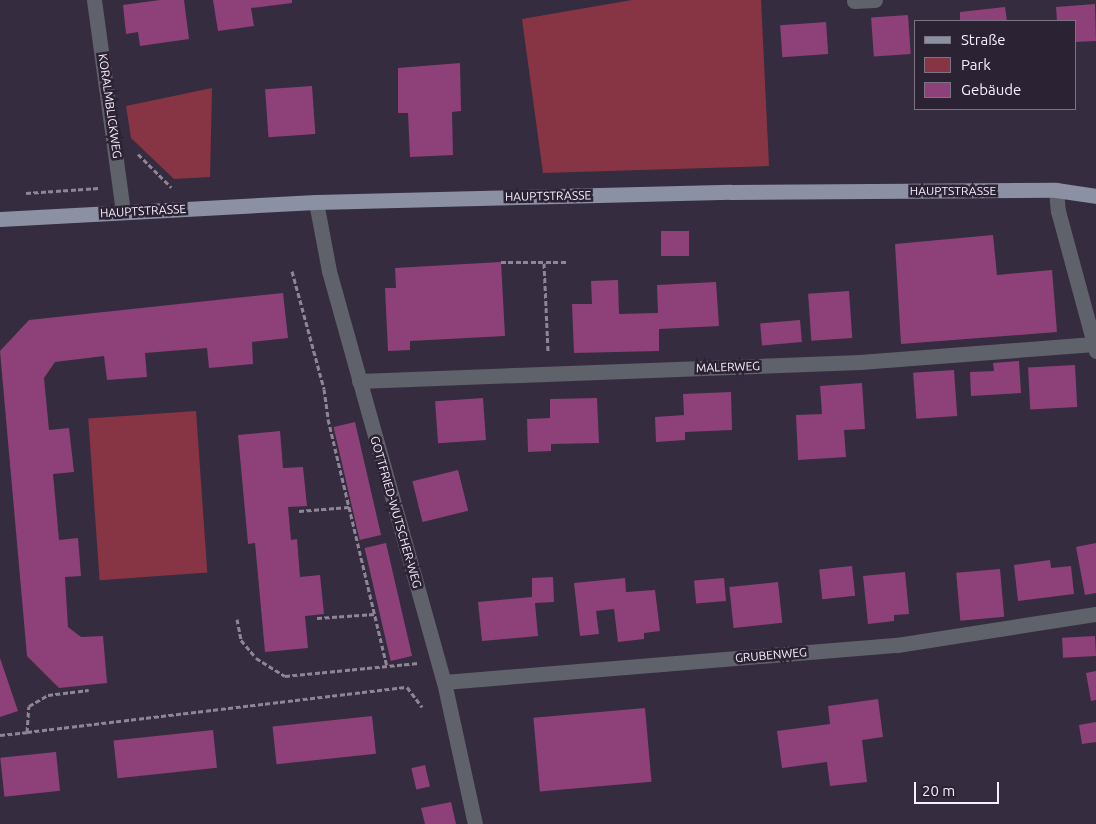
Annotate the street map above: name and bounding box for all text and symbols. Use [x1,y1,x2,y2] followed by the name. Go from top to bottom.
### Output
[914,20,1076,110] legend
[961,31,1005,48] text: Straße
[96,53,124,159] street label: KORALMBLICKWEG
[961,56,991,73] text: Park
[961,81,1021,98] text: Gebäude
[910,184,996,198] street label: HAUPTSTRASSE
[505,188,591,204] street label: HAUPTSTRASSE
[100,202,186,220] street label: HAUPTSTRASSE
[696,359,760,375] street label: MALERWEG
[367,434,425,590] street label: GOTTFRIED-WUTSCHER-WEG
[734,645,808,665] street label: GRUBENWEG
[916,772,1001,804] scale bar
[922,782,955,799] text: 20 m

